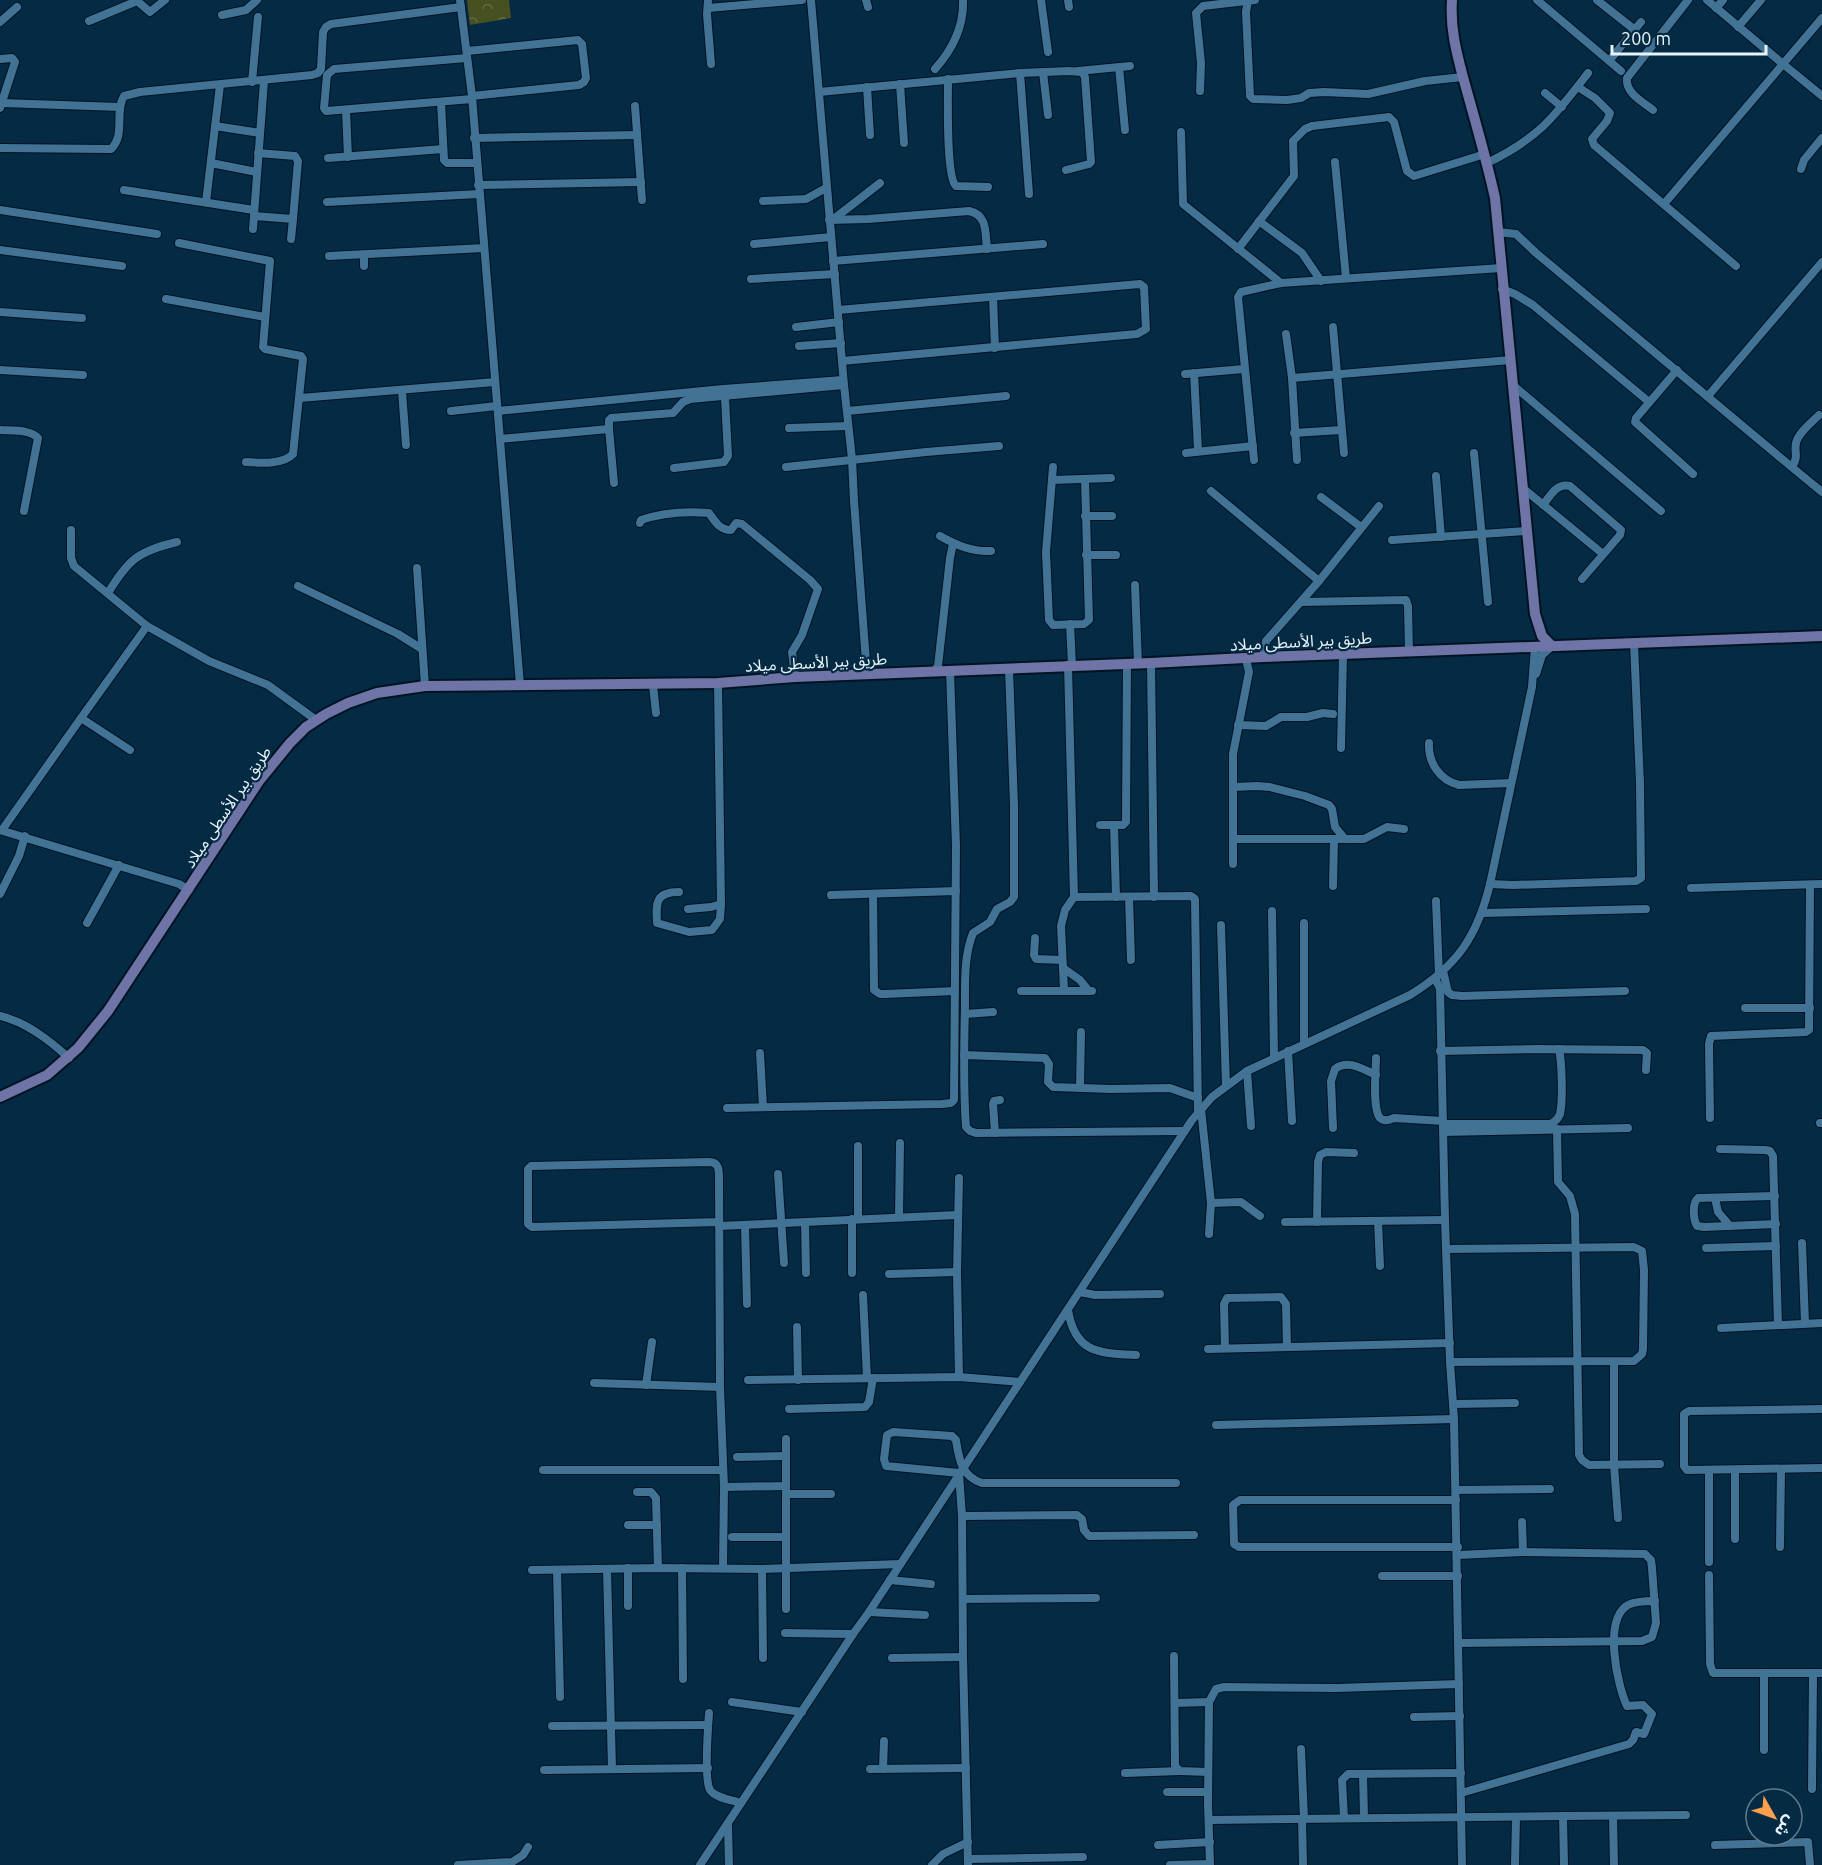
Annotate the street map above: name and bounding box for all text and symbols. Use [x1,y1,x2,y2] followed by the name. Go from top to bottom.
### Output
[1612,18,1766,56] scale bar
[1621,28,1671,48] text: 200 m
[1229,628,1373,656] street label: طريق بير الأسطى ميلاد
[744,649,888,677] street label: طريق بير الأسطى ميلاد
[180,743,276,872] street label: طريق بير الأسطى ميلاد
[1744,1787,1804,1847] north arrow
[1771,1812,1799,1841] text: ش

